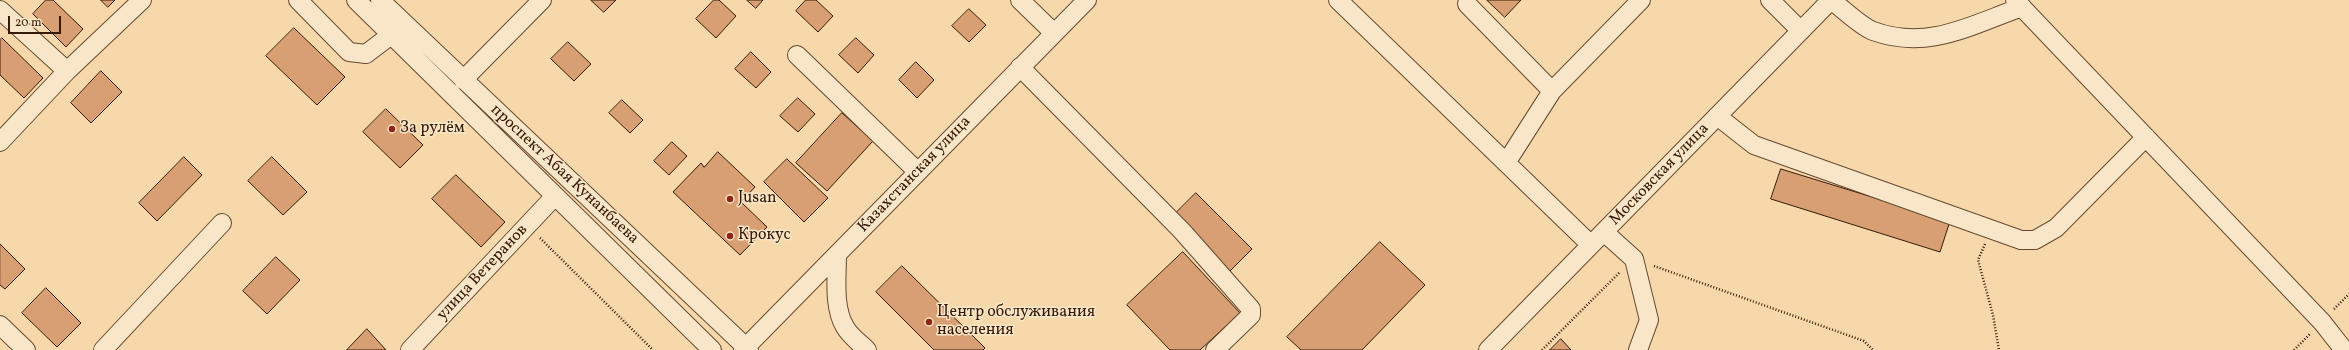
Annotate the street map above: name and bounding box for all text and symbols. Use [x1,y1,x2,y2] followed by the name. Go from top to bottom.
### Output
[10,8,63,34] scale bar
[15,15,42,31] text: 20 m
[486,101,642,249] street label: проспект Абая Кунанбаева
[855,113,975,237] street label: Казахстанская улица
[400,119,465,139] place label: За рулём
[1606,120,1714,230] street label: Московская улица
[387,124,397,134] marker: За рулём
[738,189,777,209] place label: Jusan
[725,194,735,204] marker: Jusan
[434,221,532,325] street label: улица Ветеранов
[738,226,791,246] place label: Крокус
[725,231,735,241] marker: Крокус
[937,303,1095,341] place label: Центр обслуживания населения
[924,317,934,327] marker: Центр обслуживания населения

